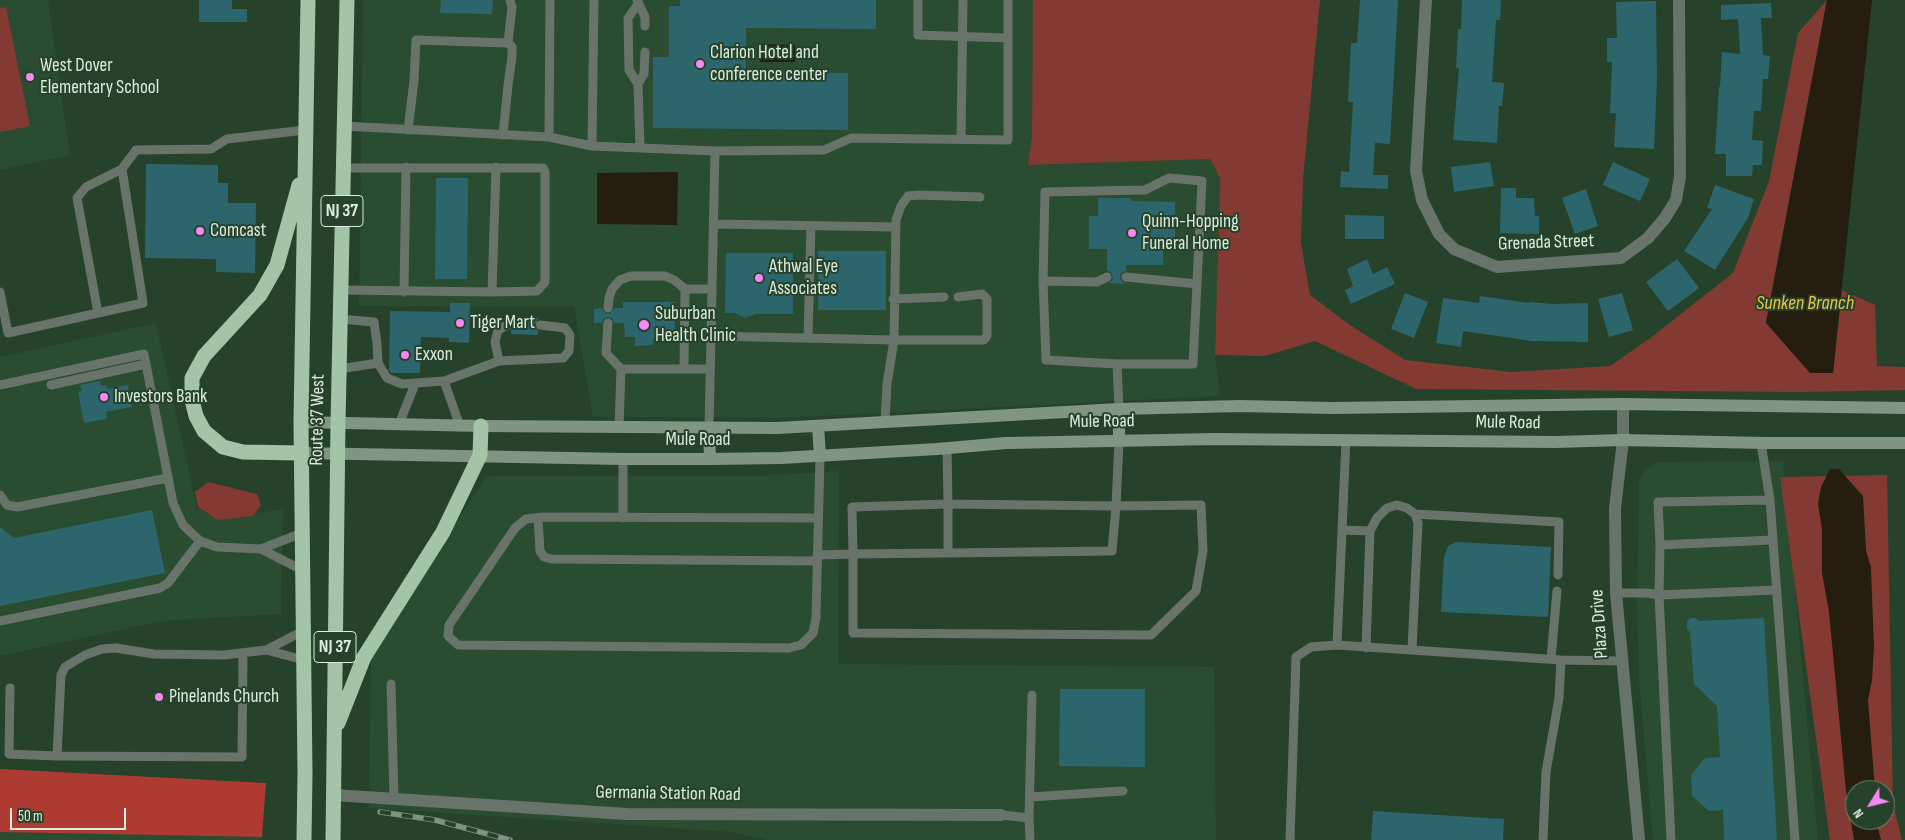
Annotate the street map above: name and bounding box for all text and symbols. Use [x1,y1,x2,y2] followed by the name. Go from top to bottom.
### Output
[710,42,828,86] place label: Clarion Hotel and conference center
[40,55,159,99] place label: West Dover Elementary School
[694,58,706,70] marker: Clarion Hotel and conference center
[24,71,36,83] marker: West Dover Elementary School
[321,196,363,227] road number: NJ 37
[1142,211,1239,255] place label: Quinn-Hopping Funeral Home
[210,220,266,242] place label: Comcast
[194,225,206,237] marker: Comcast
[1126,227,1138,239] marker: Quinn-Hopping Funeral Home
[1498,230,1594,256] street label: Grenada Street
[769,256,838,300] place label: Athwal Eye Associates
[753,272,765,284] marker: Athwal Eye Associates
[1756,292,1854,316] water label: Sunken Branch
[655,303,736,347] place label: Suburban Health Clinic
[470,312,535,334] place label: Tiger Mart
[454,317,466,329] marker: Tiger Mart
[637,318,651,332] marker: Suburban Health Clinic
[415,344,453,366] place label: Exxon
[399,349,411,361] marker: Exxon
[306,374,330,466] street label: Route 37 West
[114,386,207,408] place label: Investors Bank
[98,391,110,403] marker: Investors Bank
[1069,410,1135,434] street label: Mule Road
[1475,411,1541,435] street label: Mule Road
[665,429,731,451] street label: Mule Road
[1586,589,1614,659] street label: Plaza Drive
[314,632,356,662] road number: NJ 37
[169,686,279,708] place label: Pinelands Church
[153,691,165,703] marker: Pinelands Church
[1845,780,1895,830] north arrow
[595,781,741,807] street label: Germania Station Road
[12,798,129,830] scale bar
[1849,806,1867,822] text: N
[18,807,43,826] text: 50 m

